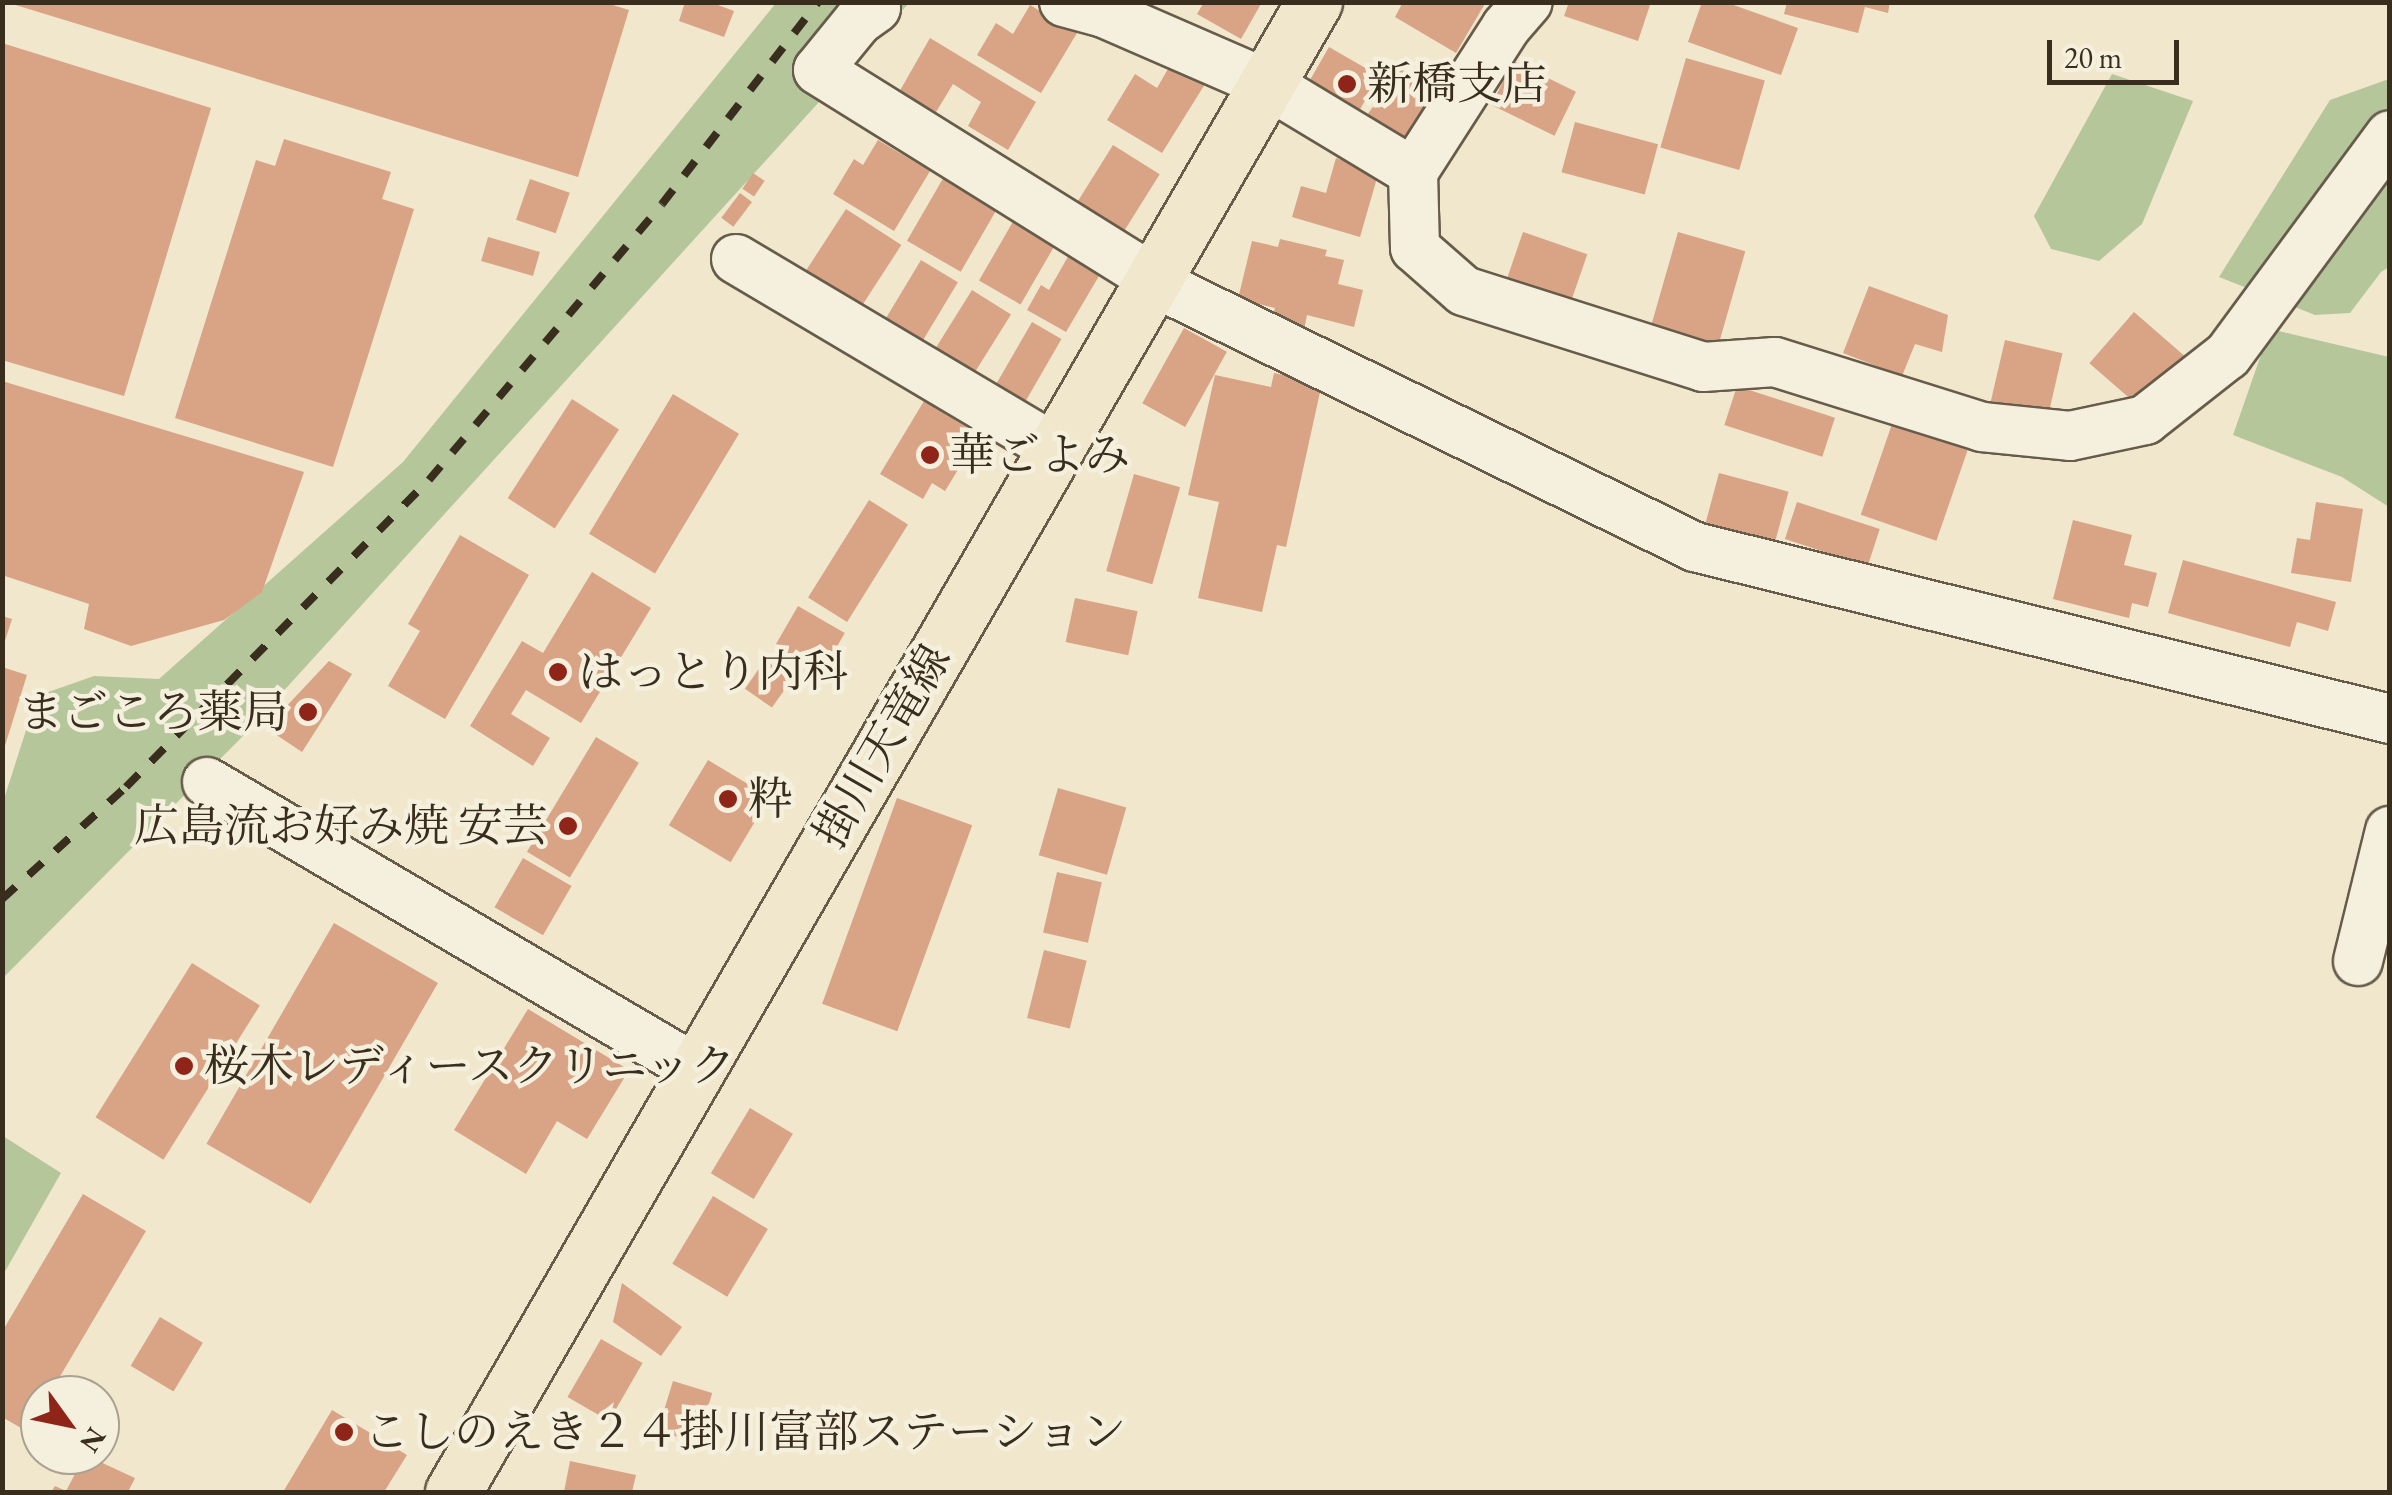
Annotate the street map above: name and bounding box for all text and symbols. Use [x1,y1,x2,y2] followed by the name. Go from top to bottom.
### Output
[2052,20,2184,82] scale bar
[2064,38,2122,77] text: 20 m
[1367,57,1547,111] place label: 新橋支店
[1336,73,1358,95] marker: 新橋支店
[950,428,1130,482] place label: 華ごよみ
[919,444,941,466] marker: 華ごよみ
[802,635,962,857] street label: 掛川天竜線
[578,645,848,699] place label: はっとり内科
[547,661,569,683] marker: はっとり内科
[18,685,288,739] place label: まごころ薬局
[297,701,319,723] marker: まごころ薬局
[748,772,793,826] place label: 粋
[717,788,739,810] marker: 粋
[134,799,548,853] place label: 広島流お好み焼 安芸
[557,815,579,837] marker: 広島流お好み焼 安芸
[204,1039,744,1093] place label: 桜木レディースクリニック
[173,1055,195,1077] marker: 桜木レディースクリニック
[20,1375,120,1475] north arrow
[364,1405,1129,1459] place label: こしのえき２４掛川富部ステーション
[72,1421,115,1460] text: N
[333,1421,355,1443] marker: こしのえき２４掛川富部ステーション

